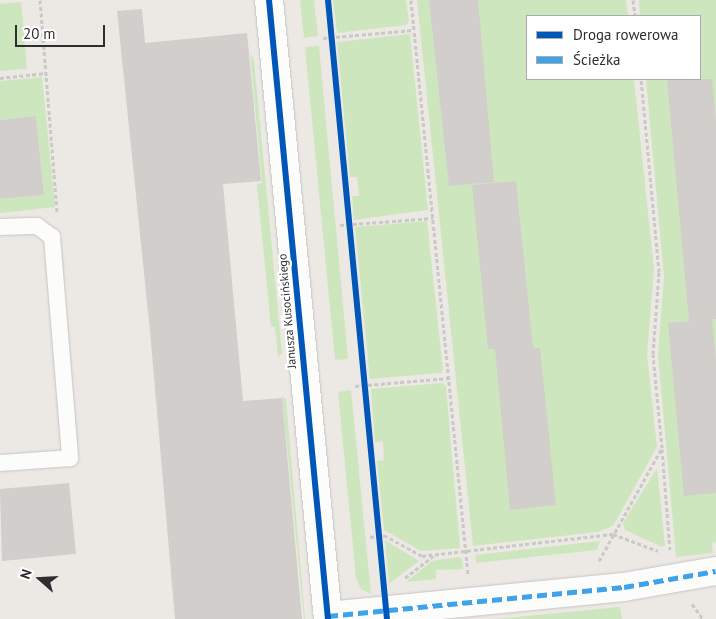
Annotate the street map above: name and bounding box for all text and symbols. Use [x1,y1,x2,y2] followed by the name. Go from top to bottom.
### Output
[18,15,108,47] scale bar
[526,15,701,80] legend
[23,24,56,43] text: 20 m
[573,25,678,44] text: Droga rowerowa
[573,50,621,69] text: Ścieżka
[275,253,299,369] street label: Janusza Kusocińskiego
[15,554,65,604] north arrow
[16,567,36,581] text: N

